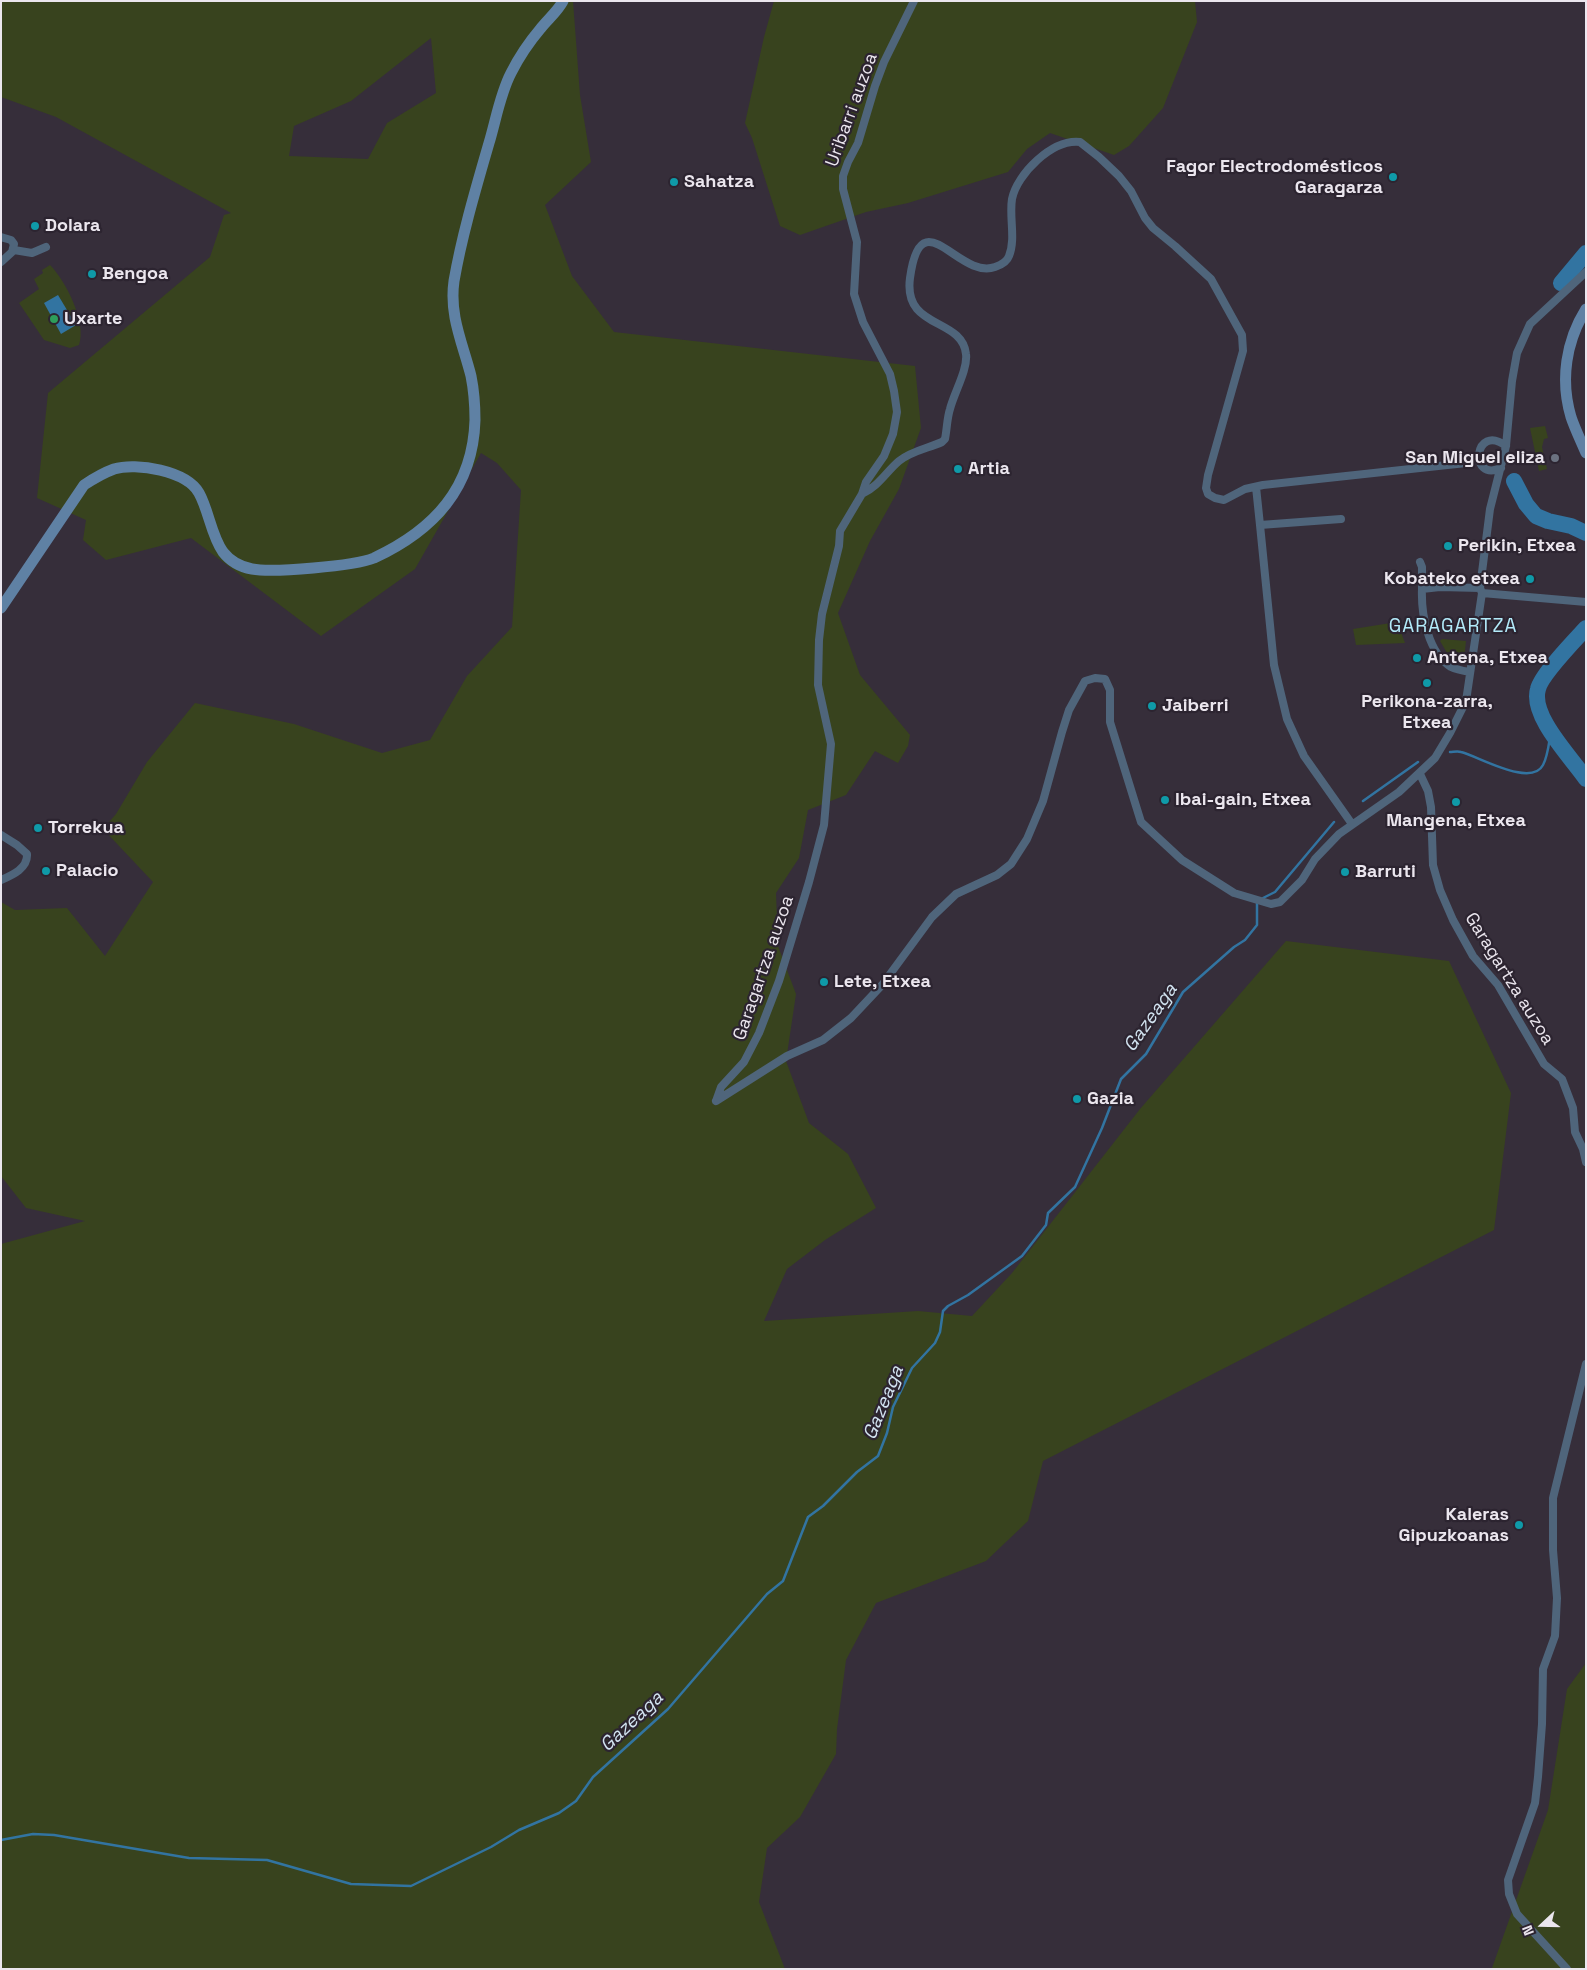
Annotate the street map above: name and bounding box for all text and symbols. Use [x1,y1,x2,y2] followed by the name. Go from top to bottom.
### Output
[821,50,883,170] street label: Uribarri auzoa
[1166,156,1383,198] place label: Fagor Electrodomésticos Garagarza
[684,171,754,193] place label: Sahatza
[1387,171,1399,183] marker: Fagor Electrodomésticos Garagarza
[668,176,680,188] marker: Sahatza
[45,215,101,237] place label: Dolara
[29,220,41,232] marker: Dolara
[102,263,168,285] place label: Bengoa
[86,268,98,280] marker: Bengoa
[64,308,122,330] place label: Uxarte
[48,313,60,325] marker: Uxarte
[1405,447,1545,469] place label: San Miguel eliza
[1549,452,1561,464] marker: San Miguel eliza
[968,458,1010,480] place label: Artia
[952,463,964,475] marker: Artia
[1458,535,1576,557] place label: Perikin, Etxea
[1442,540,1454,552] marker: Perikin, Etxea
[1384,568,1520,590] place label: Kobateko etxea
[1524,573,1536,585] marker: Kobateko etxea
[1387,616,1519,638] district label: GARAGARTZA
[1427,647,1548,669] place label: Antena, Etxea
[1411,652,1423,664] marker: Antena, Etxea
[1421,677,1433,689] marker: Perikona-zarra, Etxea
[1361,691,1493,734] place label: Perikona-zarra, Etxea
[1162,695,1228,717] place label: Jaiberri
[1146,700,1158,712] marker: Jaiberri
[1175,789,1311,811] place label: Ibai-gain, Etxea
[1159,794,1171,806] marker: Ibai-gain, Etxea
[1450,796,1462,808] marker: Mangena, Etxea
[1386,810,1526,832] place label: Mangena, Etxea
[48,817,124,839] place label: Torrekua
[32,822,44,834] marker: Torrekua
[56,860,118,882] place label: Palacio
[1355,861,1416,883] place label: Barruti
[40,865,52,877] marker: Palacio
[1339,866,1351,878] marker: Barruti
[729,893,799,1043] street label: Garagartza auzoa
[1460,909,1558,1049] street label: Garagartza auzoa
[834,971,931,993] place label: Lete, Etxea
[818,976,830,988] marker: Lete, Etxea
[1119,980,1183,1056] water label: Gazeaga
[1087,1088,1134,1110] place label: Gazia
[1071,1093,1083,1105] marker: Gazia
[859,1363,909,1443] water label: Gazeaga
[1399,1504,1509,1546] place label: Kaleras Gipuzkoanas
[1513,1519,1525,1531] marker: Kaleras Gipuzkoanas
[596,1687,668,1757] water label: Gazeaga
[1517,1900,1567,1950] north arrow
[1518,1923,1538,1938] text: N

